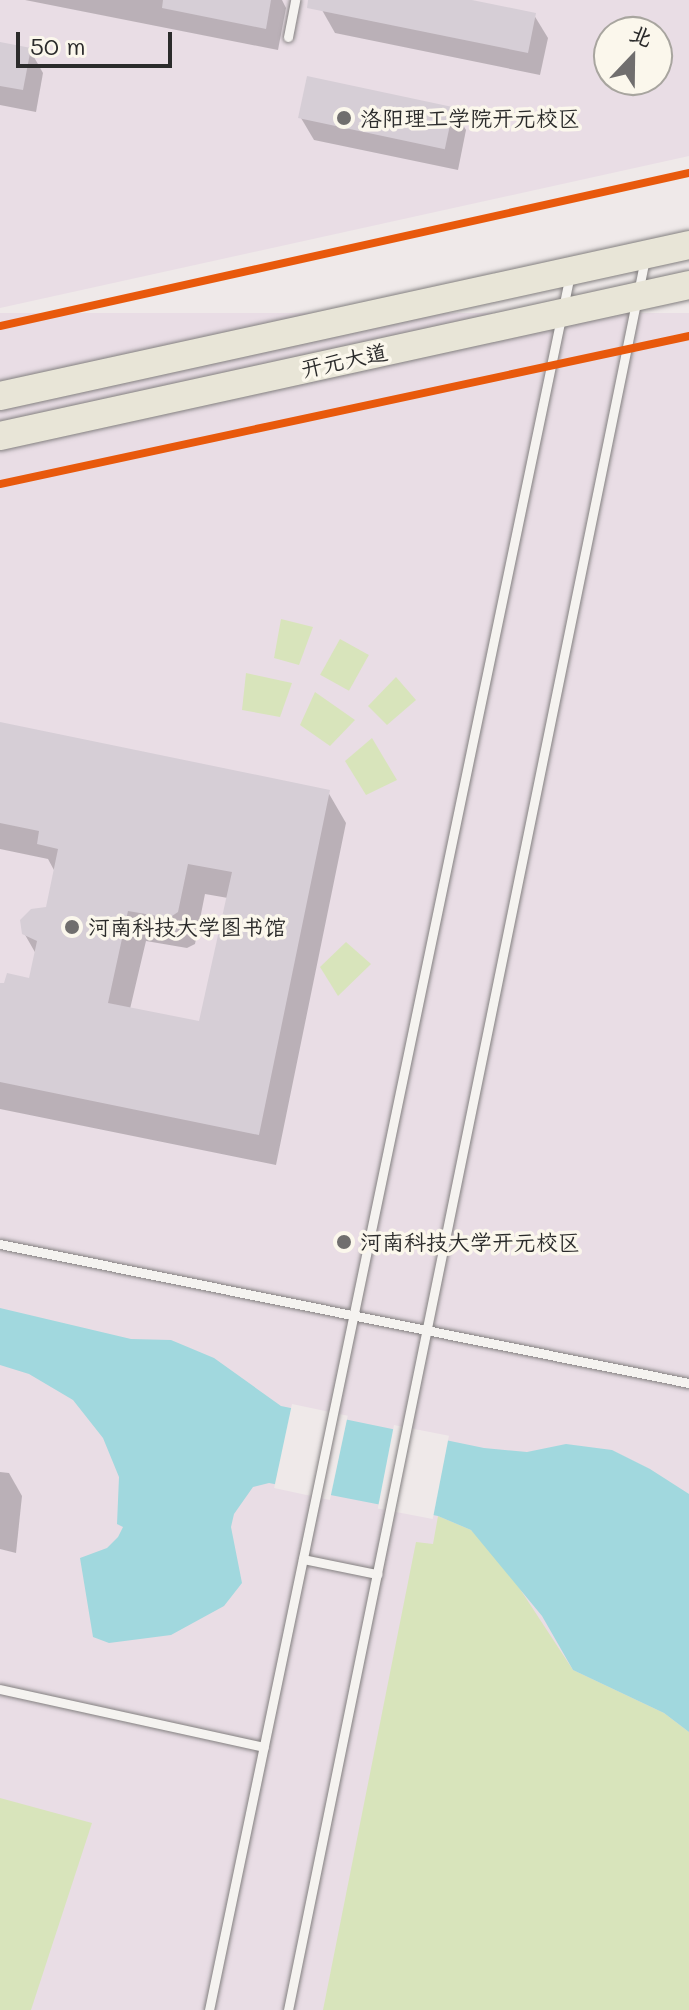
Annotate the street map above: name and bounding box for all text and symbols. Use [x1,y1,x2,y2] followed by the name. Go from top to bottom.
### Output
[20,16,176,66] scale bar
[593,16,673,96] north arrow
[626,18,657,53] text: 北
[30,30,86,61] text: 50 m
[360,105,580,131] place label: 洛阳理工学院开元校区
[335,109,353,127] marker: 洛阳理工学院开元校区
[298,338,390,382] street label: 开元大道
[88,914,286,940] place label: 河南科技大学图书馆
[63,918,81,936] marker: 河南科技大学图书馆
[360,1229,580,1255] place label: 河南科技大学开元校区
[335,1233,353,1251] marker: 河南科技大学开元校区

